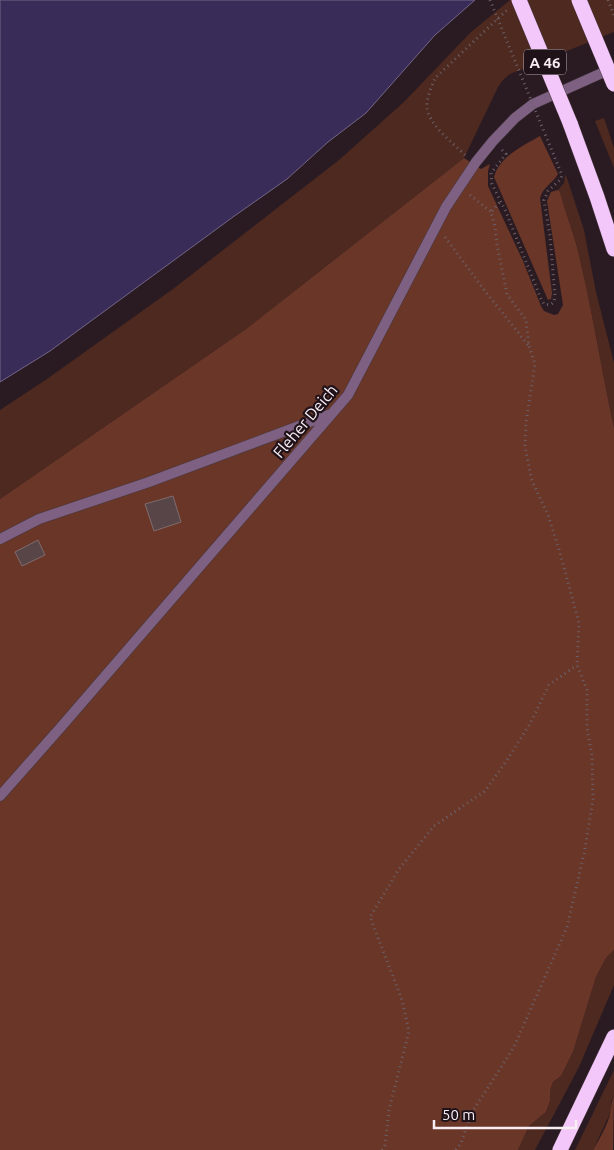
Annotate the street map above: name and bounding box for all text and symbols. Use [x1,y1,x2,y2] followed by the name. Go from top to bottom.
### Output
[524,50,566,74] road number: A 46
[269,381,341,461] street label: Fleher Deich
[434,1098,576,1130] scale bar
[442,1106,475,1123] text: 50 m

